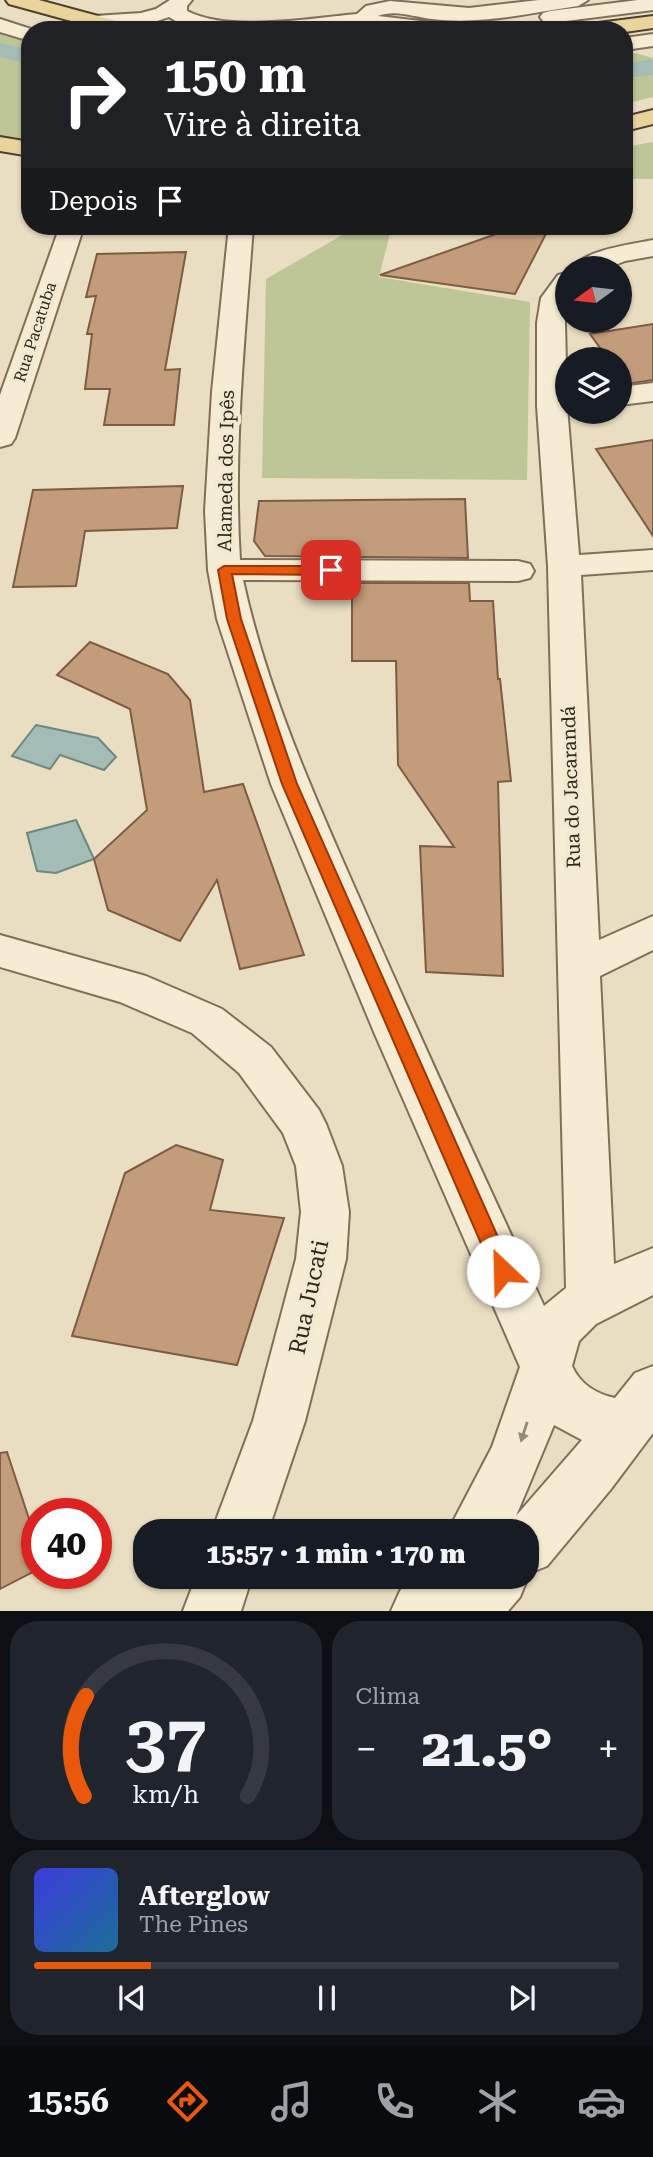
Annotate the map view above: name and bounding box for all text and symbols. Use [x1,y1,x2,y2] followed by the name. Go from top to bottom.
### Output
[164,47,306,104] text: 150 m
[49,49,140,140] icon: right
[164,106,361,144] text: Vire à direita
[151,182,189,220] icon: arrive
[49,186,137,216] text: Depois
[555,256,632,332] north arrow
[555,256,632,424] map controls
[10,279,60,384] street label: Rua Pacatuba
[555,347,632,424] button: layers
[213,390,239,552] street label: Alameda dos Ipês
[301,540,361,600] pin
[312,551,350,589] icon: arrive
[557,705,585,869] street label: Rua do Jacarandá
[466,1234,540,1308] position arrow
[284,1237,334,1357] street label: Rua Jucati
[518,1421,529,1442] one-way arrow
[21,1498,112,1589] speed limit sign: 40
[206,1539,466,1569] text: 15:57 · 1 min · 170 m
[356,1683,420,1710] text: Clima
[125,1700,207,1785] text: 37
[422,1718,553,1779] text: 21.5°
[356,1727,377,1771] text: −
[598,1727,619,1771] text: +
[132,1780,199,1809] text: km/h
[139,1881,270,1911] text: Afterglow
[139,1911,248,1938] text: The Pines
[113,1979,151,2017] icon: previous
[308,1979,346,2017] icon: pause
[503,1979,541,2017] icon: next
[163,2077,212,2126] icon: directions
[267,2077,316,2126] icon: music
[370,2077,419,2126] icon: phone
[473,2077,522,2126] icon: climate
[577,2077,626,2126] icon: car
[27,2082,109,2120] text: 15:56

